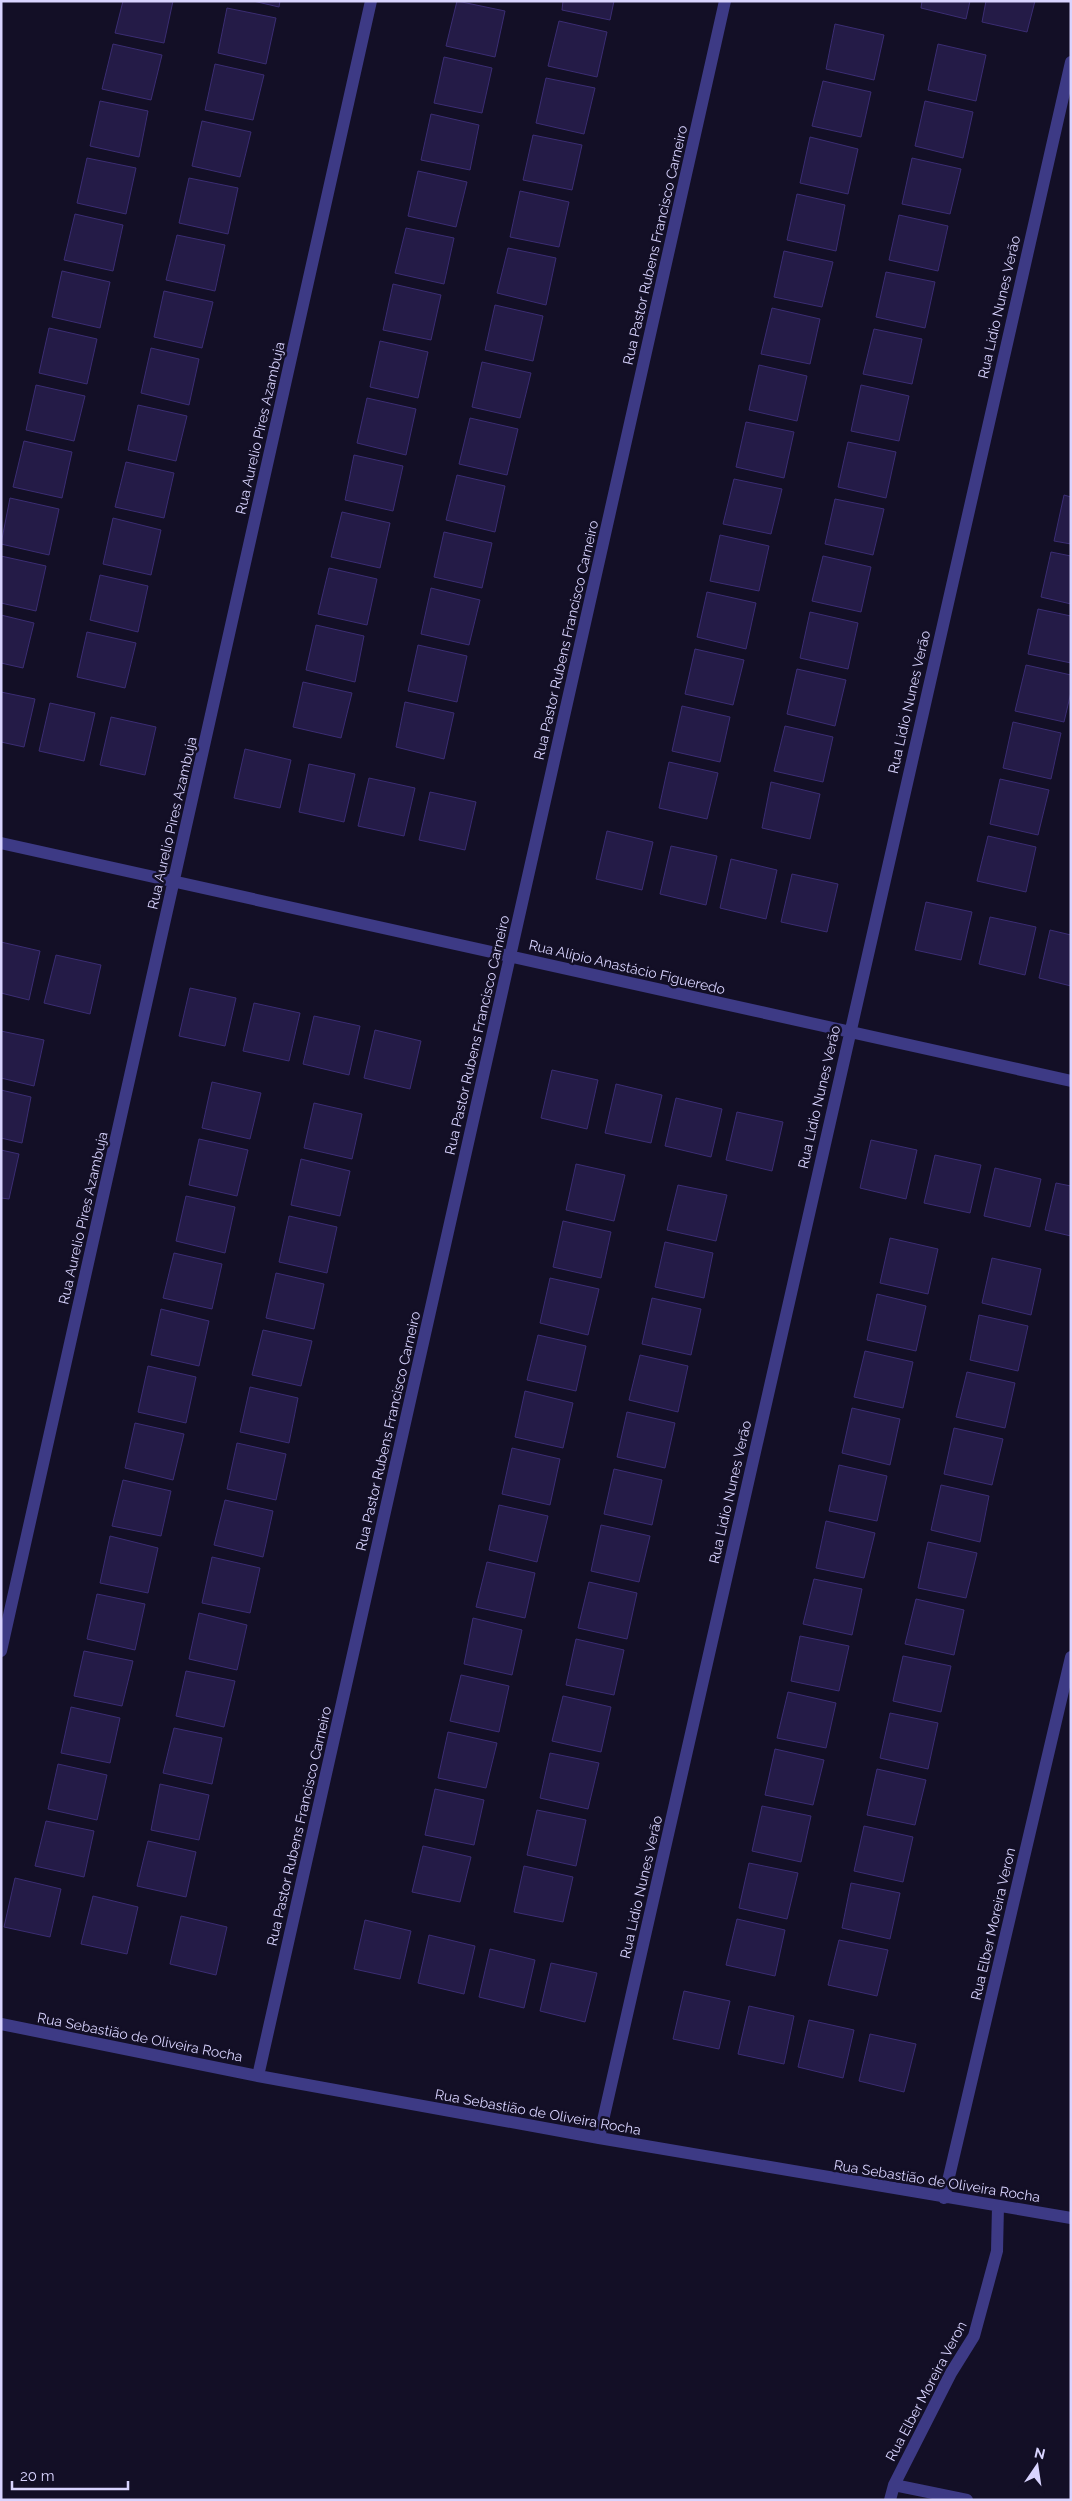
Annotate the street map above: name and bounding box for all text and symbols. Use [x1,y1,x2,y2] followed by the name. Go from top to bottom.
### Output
[620,124,690,366] street label: Rua Pastor Rubens Francisco Carneiro
[975,234,1023,380] street label: Rua Lidio Nunes Verão
[232,340,288,516] street label: Rua Aurelio Pires Azambuja
[531,519,601,761] street label: Rua Pastor Rubens Francisco Carneiro
[885,629,933,775] street label: Rua Lidio Nunes Verão
[144,735,200,911] street label: Rua Aurelio Pires Azambuja
[442,914,512,1156] street label: Rua Pastor Rubens Francisco Carneiro
[527,937,727,997] street label: Rua Alípio Anastácio Figueredo
[795,1024,843,1170] street label: Rua Lidio Nunes Verão
[55,1130,111,1306] street label: Rua Aurelio Pires Azambuja
[353,1310,423,1552] street label: Rua Pastor Rubens Francisco Carneiro
[706,1419,754,1565] street label: Rua Lidio Nunes Verão
[264,1705,334,1947] street label: Rua Pastor Rubens Francisco Carneiro
[617,1814,665,1960] street label: Rua Lidio Nunes Verão
[968,1846,1018,2002] street label: Rua Elber Moreira Veron
[36,2009,244,2065] street label: Rua Sebastião de Oliveira Rocha
[434,2086,642,2138] street label: Rua Sebastião de Oliveira Rocha
[833,2157,1041,2205] street label: Rua Sebastião de Oliveira Rocha
[882,2318,970,2464] street label: Rua Elber Moreira Veron
[1012,2441,1062,2491] north arrow
[1033,2444,1047,2462] text: N
[12,2458,129,2490] scale bar
[20,2467,55,2485] text: 20 m

